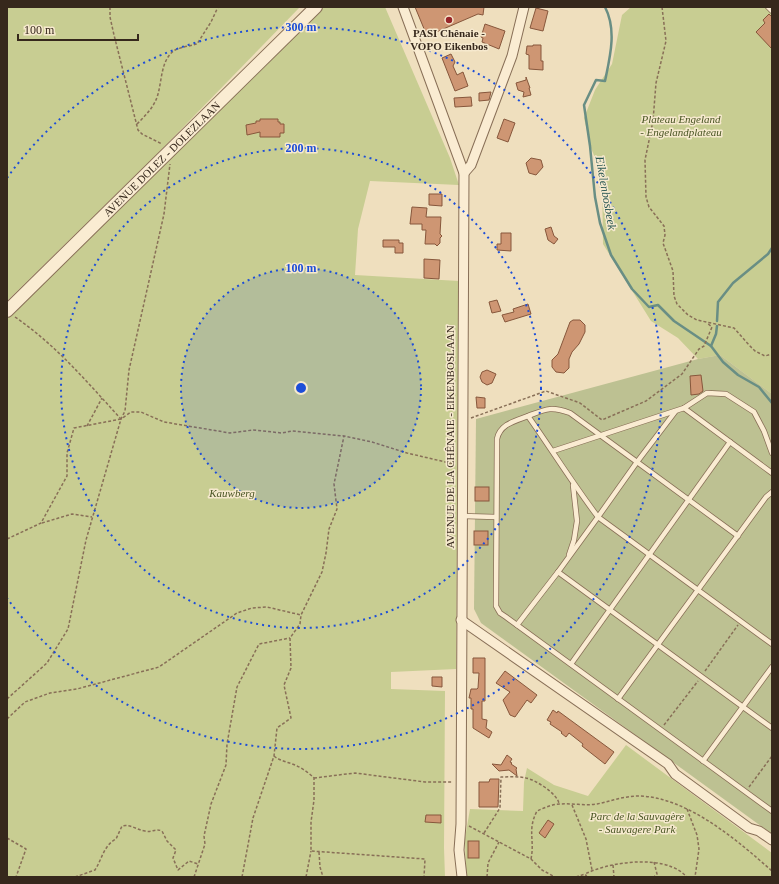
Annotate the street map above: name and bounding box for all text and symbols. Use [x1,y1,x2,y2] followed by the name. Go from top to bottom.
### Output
[444,15,454,25] marker: PASI Chênaie - VOPO Eikenbos
[18,16,138,42] scale bar
[286,20,317,34] text: 300 m
[24,23,55,37] text: 100 m
[410,27,489,52] place label: PASI Chênaie - VOPO Eikenbos
[101,99,222,219] street label: AVENUE DOLEZ - DOLEZLAAN
[640,113,722,138] park label: Plateau Engeland - Engelandplateau
[286,141,317,155] text: 200 m
[592,154,619,232] water label: Eikelenbosbeek
[286,261,317,275] text: 100 m
[444,325,456,549] street label: AVENUE DE LA CHÊNAIE - EIKENBOSLAAN
[294,381,308,395] centre of rings
[208,487,255,499] park label: Kauwberg
[589,810,684,835] park label: Parc de la Sauvagère - Sauvagere Park

